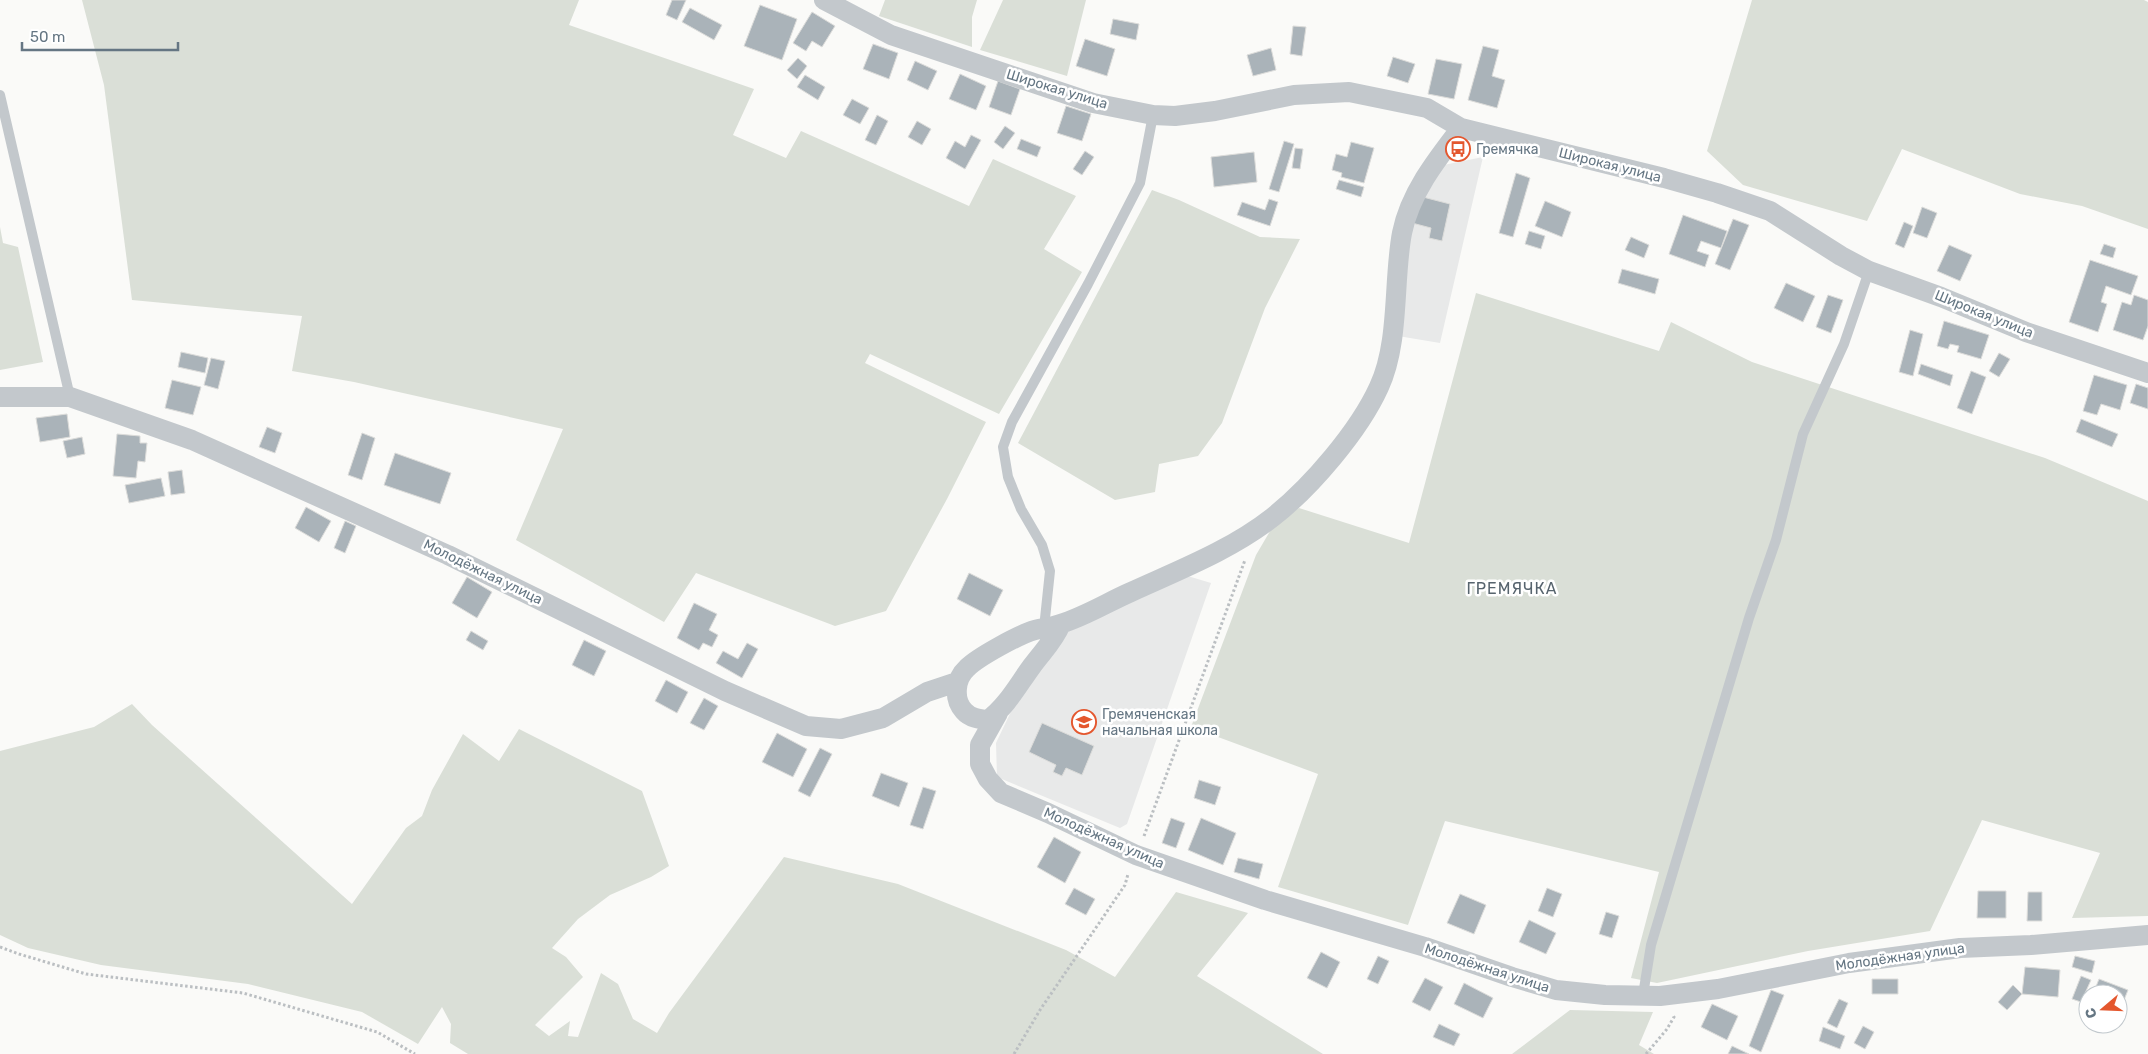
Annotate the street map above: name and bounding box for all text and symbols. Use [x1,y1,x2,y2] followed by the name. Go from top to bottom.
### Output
[22,20,179,52] scale bar
[30,28,65,46] text: 50 m
[1004,66,1110,112] street label: Широкая улица
[1445,136,1471,162] bus stop icon: Гремячка
[1476,141,1538,158] place label: Гремячка
[1557,144,1663,186] street label: Широкая улица
[1932,286,2036,342] street label: Широкая улица
[421,536,545,608] street label: Молодёжная улица
[1466,579,1558,598] district label: ГРЕМЯЧКА
[1102,706,1218,739] place label: Гремяченская начальная школа
[1071,709,1097,735] school or university icon: Гремяченская начальная школа
[1041,804,1167,872] street label: Молодёжная улица
[1422,940,1552,996] street label: Молодёжная улица
[1834,940,1966,974] street label: Молодёжная улица
[2078,984,2128,1034] north arrow
[2081,1005,2101,1020] text: С

